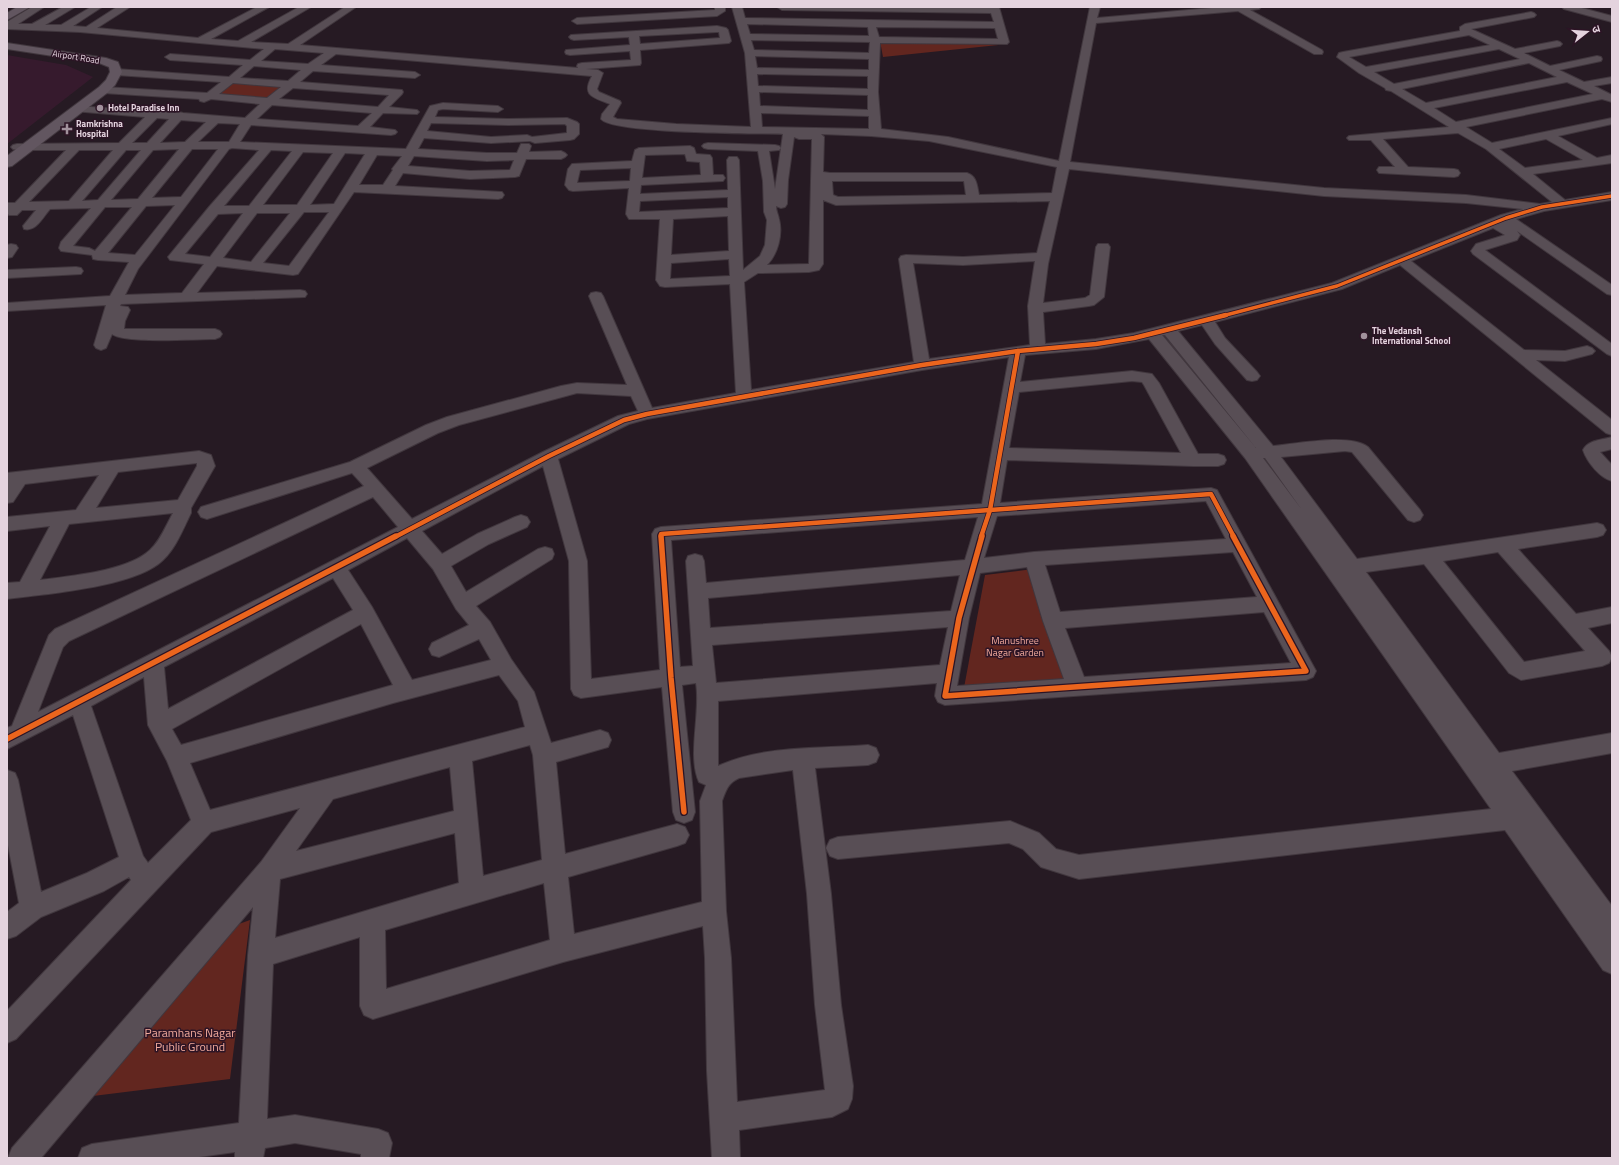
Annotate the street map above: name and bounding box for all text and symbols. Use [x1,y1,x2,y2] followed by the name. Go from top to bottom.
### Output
[1567,12,1607,52] north arrow
[1588,24,1605,35] text: उ
[52,46,101,67] street label: Airport Road
[108,101,180,114] place label: Hotel Paradise Inn
[95,103,105,113] marker: Hotel Paradise Inn
[76,117,123,140] place label: Ramkrishna Hospital
[61,123,73,135] marker: Ramkrishna Hospital
[1372,324,1451,347] place label: The Vedansh International School
[1359,331,1369,341] marker: The Vedansh International School
[986,633,1044,660] park label: Manushree Nagar Garden
[145,1023,235,1056] park label: Paramhans Nagar Public Ground

